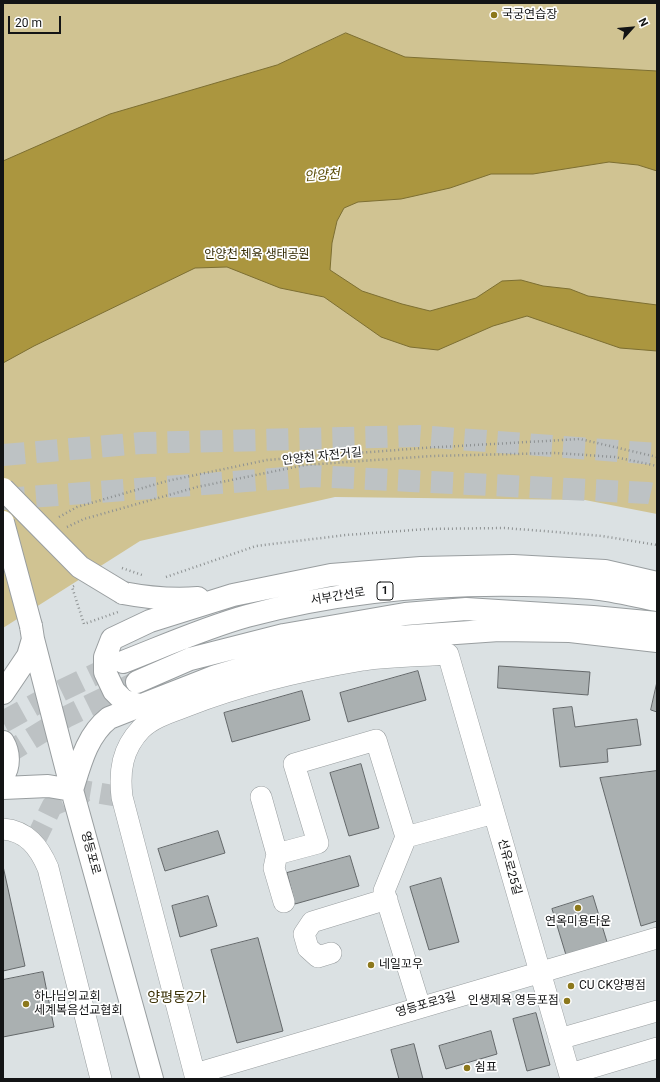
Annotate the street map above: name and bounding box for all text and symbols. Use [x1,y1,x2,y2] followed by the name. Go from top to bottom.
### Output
[10,8,63,34] scale bar
[502,8,557,22] place label: 국궁연습장
[612,8,652,48] north arrow
[489,10,499,20] marker: 국궁연습장
[15,16,42,30] text: 20 m
[636,16,651,29] text: N
[303,167,341,185] water label: 안양천
[204,248,310,262] park label: 안양천 체육 생태공원
[281,446,363,468] street label: 안양천 자전거길
[377,582,393,600] road number: 1
[310,586,366,608] street label: 서부간선로
[77,830,103,876] street label: 영등포로
[494,837,524,897] street label: 선유로25길
[573,903,583,913] marker: 연옥미용타운
[545,915,611,929] place label: 연옥미용타운
[379,958,423,972] place label: 네일꼬우
[366,960,376,970] marker: 네일꼬우
[579,979,646,993] place label: CU CK양평점
[566,981,576,991] marker: CU CK양평점
[34,990,122,1018] place label: 하나님의교회 세계복음선교협회
[147,990,207,1006] district label: 양평동2가
[394,990,458,1020] street label: 영등포로3길
[468,994,559,1008] place label: 인생제육 영등포점
[562,996,572,1006] marker: 인생제육 영등포점
[21,999,31,1009] marker: 하나님의교회 세계복음선교협회
[475,1061,497,1075] place label: 쉼표
[462,1063,472,1073] marker: 쉼표

